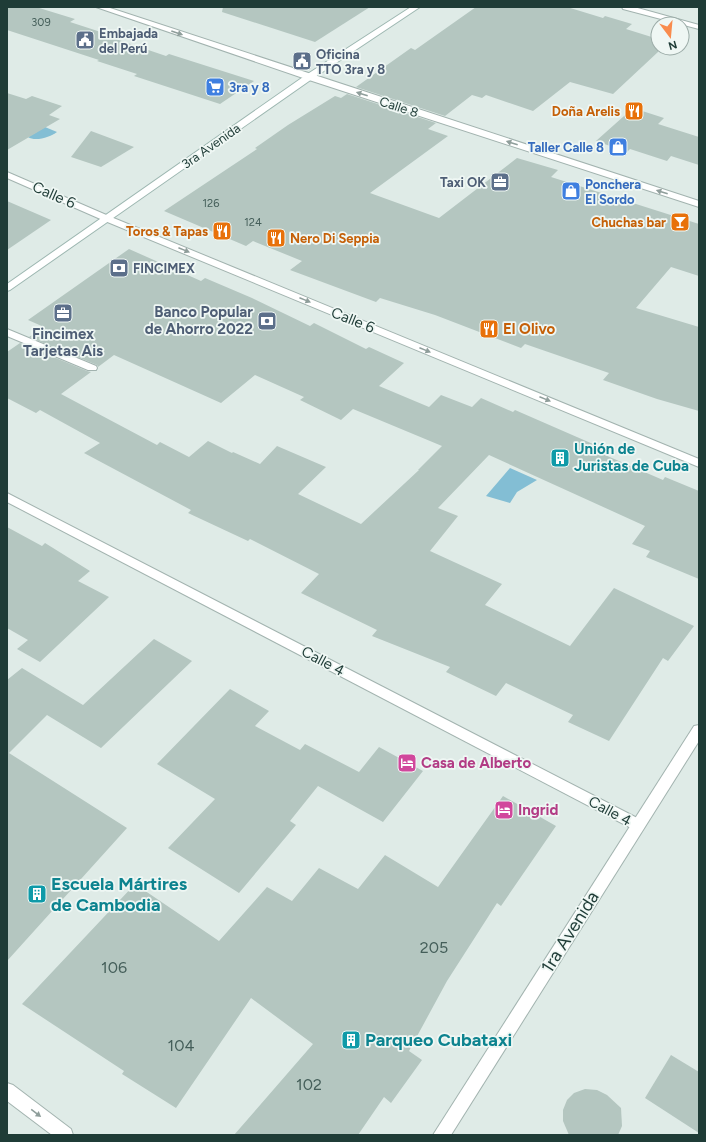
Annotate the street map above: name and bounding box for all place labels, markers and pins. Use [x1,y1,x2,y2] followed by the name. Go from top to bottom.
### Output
[99,26,158,56] place label: Embajada del Perú
[74,29,96,51] public building icon: Embajada del Perú
[316,47,385,77] place label: Oficina TTO 3ra y 8
[291,50,313,72] public building icon: Oficina TTO 3ra y 8
[204,76,226,98] supermarket icon: 3ra y 8
[229,80,270,95] place label: 3ra y 8
[623,100,645,122] restaurant icon: Doña Arelis
[552,104,620,119] place label: Doña Arelis
[607,136,629,158] shop icon: Taller Calle 8
[528,140,604,155] place label: Taller Calle 8
[489,171,511,193] office icon: Taxi OK
[440,175,486,190] place label: Taxi OK
[585,177,641,207] place label: Ponchera El Sordo
[560,180,582,202] shop icon: Ponchera El Sordo
[669,211,691,233] bar icon: Chuchas bar
[592,215,666,230] place label: Chuchas bar
[211,220,233,242] restaurant icon: Toros & Tapas
[126,224,208,239] place label: Toros & Tapas
[265,227,287,249] restaurant icon: Nero Di Seppia
[290,231,380,246] place label: Nero Di Seppia
[108,257,130,279] bank icon: FINCIMEX
[133,261,195,276] place label: FINCIMEX
[52,302,74,324] office icon: Fincimex Tarjetas Ais
[145,303,253,338] place label: Banco Popular de Ahorro 2022
[256,310,278,332] bank icon: Banco Popular de Ahorro 2022
[478,318,500,340] restaurant icon: El Olivo
[503,320,556,338] place label: El Olivo
[23,325,103,360] place label: Fincimex Tarjetas Ais
[574,440,689,475] place label: Unión de Juristas de Cuba
[549,447,571,469] building icon: Unión de Juristas de Cuba
[396,752,418,774] hotel icon: Casa de Alberto
[421,754,531,772] place label: Casa de Alberto
[493,799,515,821] hotel icon: Ingrid
[518,801,558,819] place label: Ingrid
[51,873,188,916] place label: Escuela Mártires de Cambodia
[26,883,48,905] building icon: Escuela Mártires de Cambodia
[340,1029,362,1051] building icon: Parqueo Cubataxi
[365,1029,512,1051] place label: Parqueo Cubataxi

